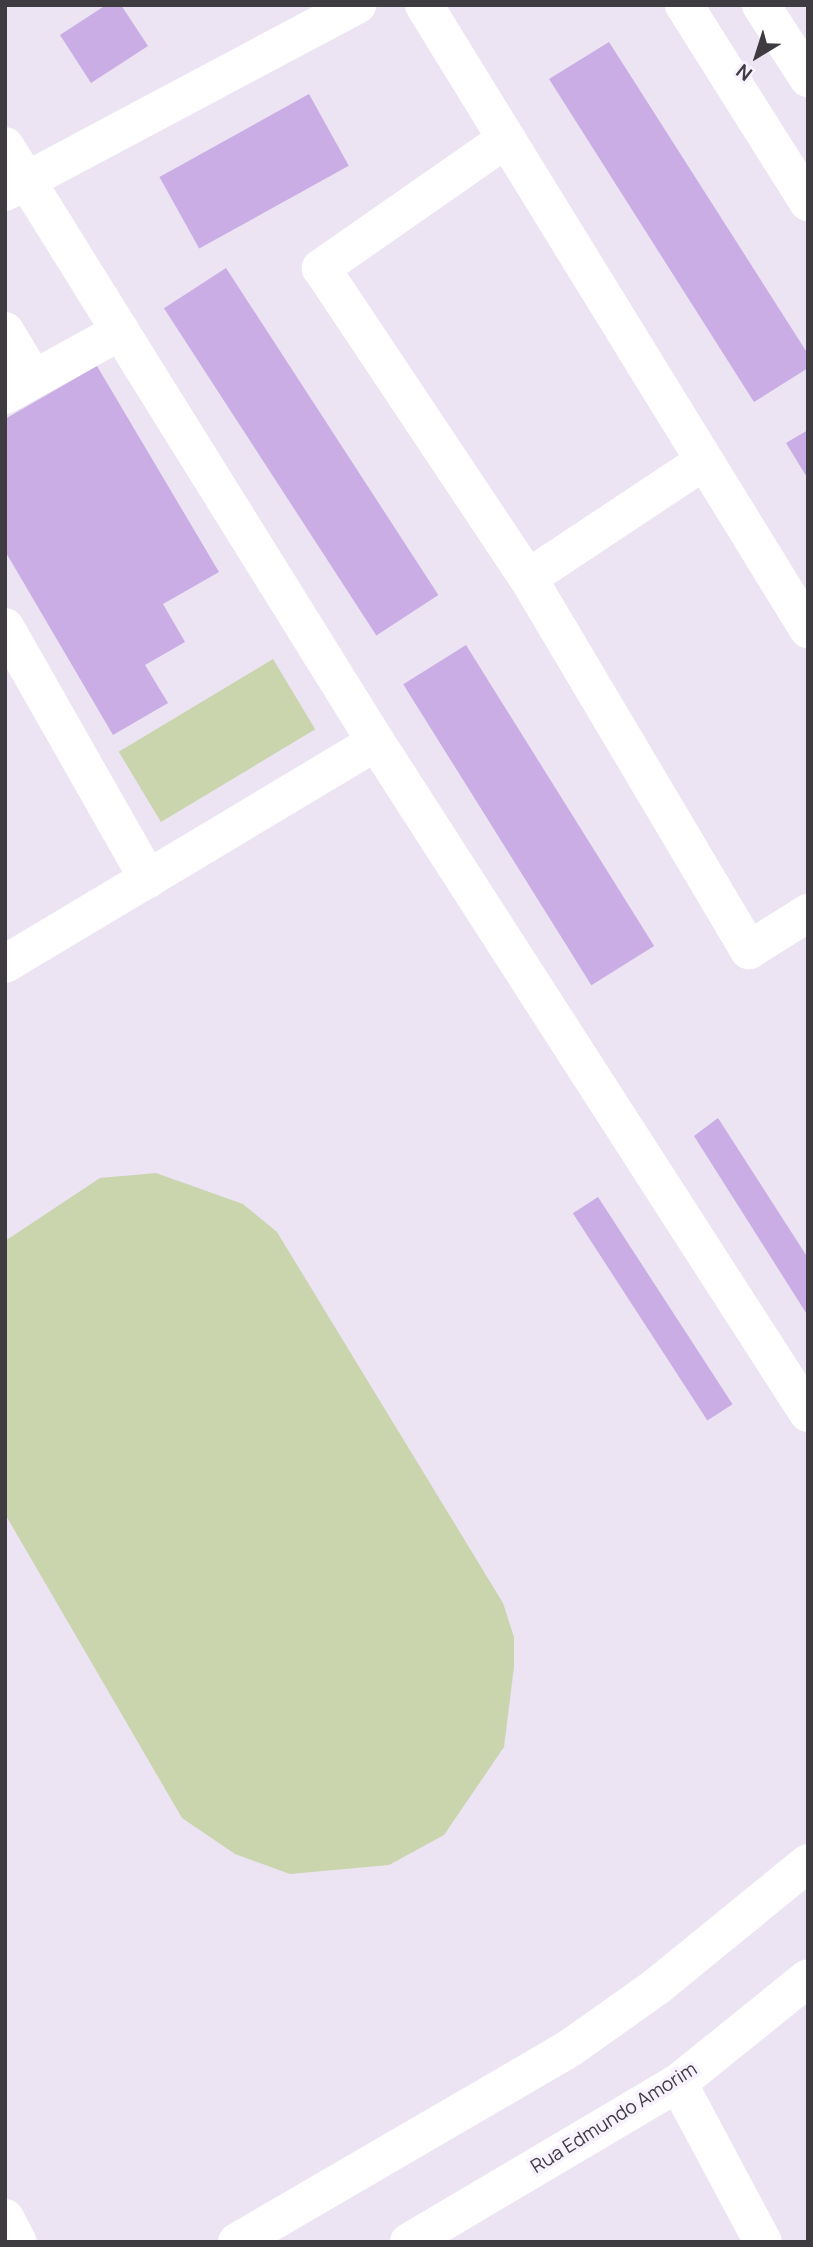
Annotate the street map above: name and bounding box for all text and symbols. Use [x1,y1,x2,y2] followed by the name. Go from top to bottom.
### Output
[722,21,792,91] north arrow
[731,58,757,87] text: N
[527,2058,701,2178] street label: Rua Edmundo Amorim

